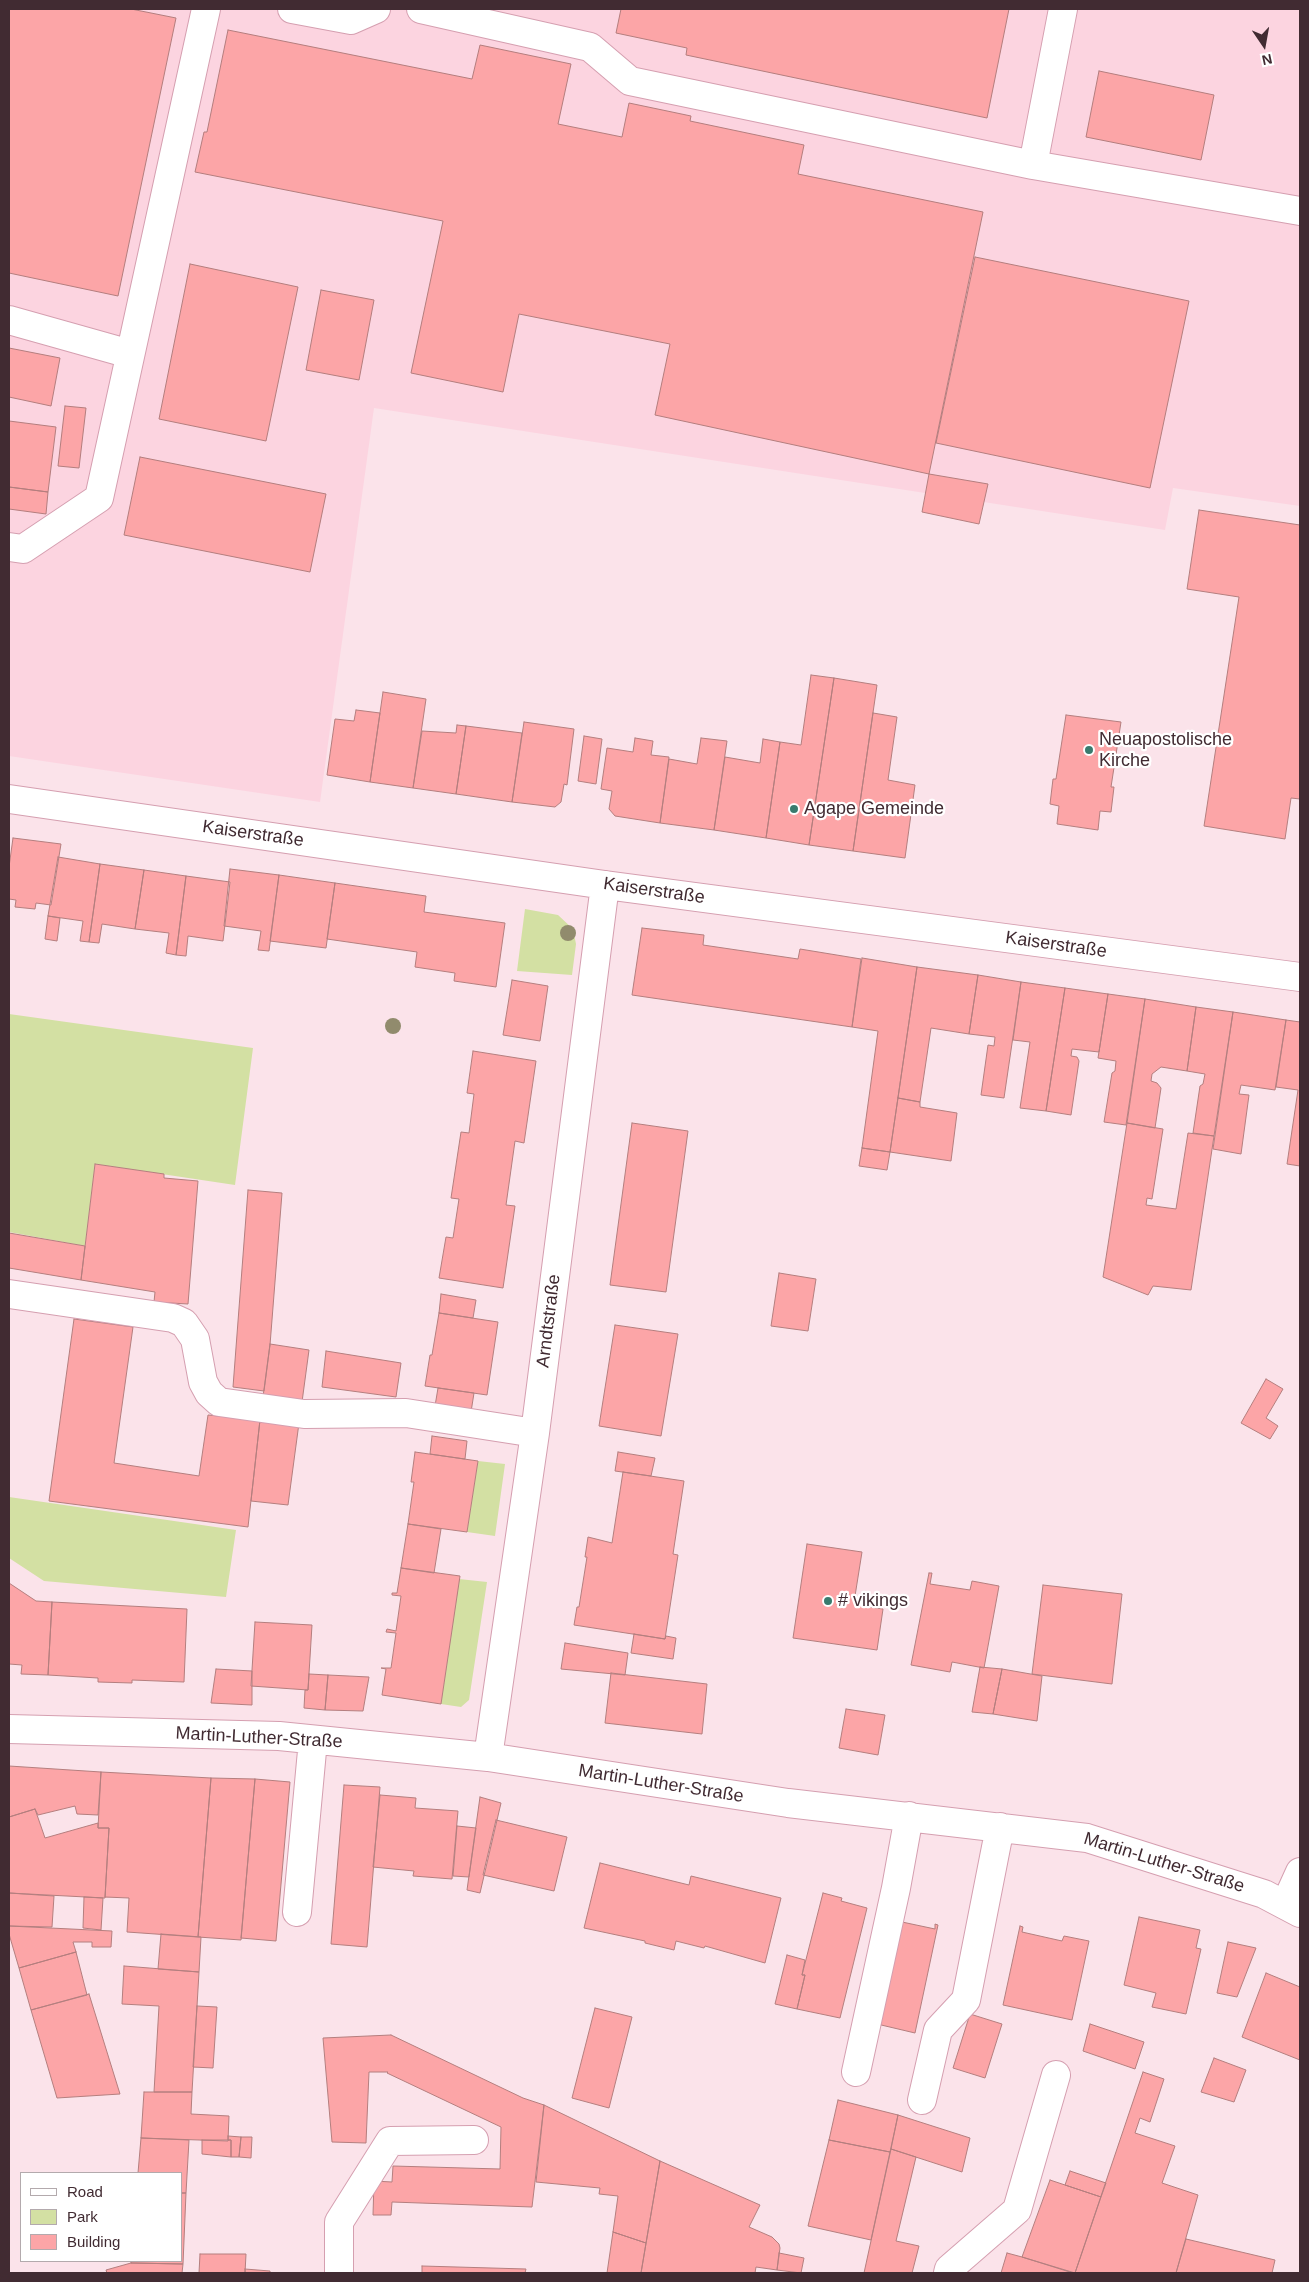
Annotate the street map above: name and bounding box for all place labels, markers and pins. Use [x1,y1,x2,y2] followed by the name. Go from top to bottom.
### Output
[1099,729,1232,772] place label: Neuapostolische Kirche
[1083,744,1095,756] marker: Neuapostolische Kirche
[804,798,944,820] place label: Agape Gemeinde
[788,803,800,815] marker: Agape Gemeinde
[838,1590,908,1612] place label: # vikings
[822,1595,834,1607] marker: # vikings

